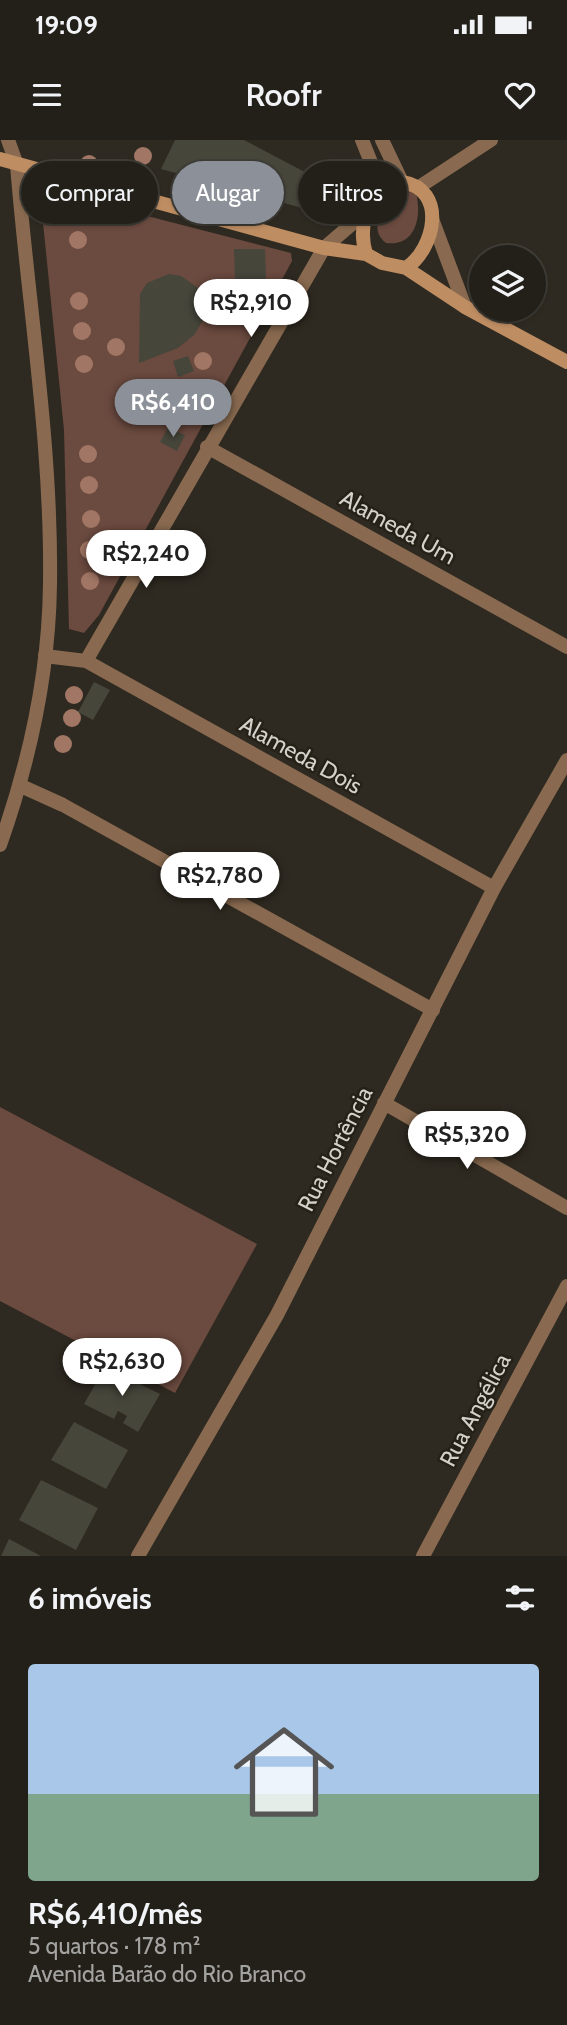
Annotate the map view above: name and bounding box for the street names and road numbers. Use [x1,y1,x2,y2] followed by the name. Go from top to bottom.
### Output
[335,484,461,570] street label: Alameda Um
[235,710,367,800] street label: Alameda Dois
[292,1082,378,1216] street label: Rua Hortência
[434,1349,516,1471] street label: Rua Angélica

